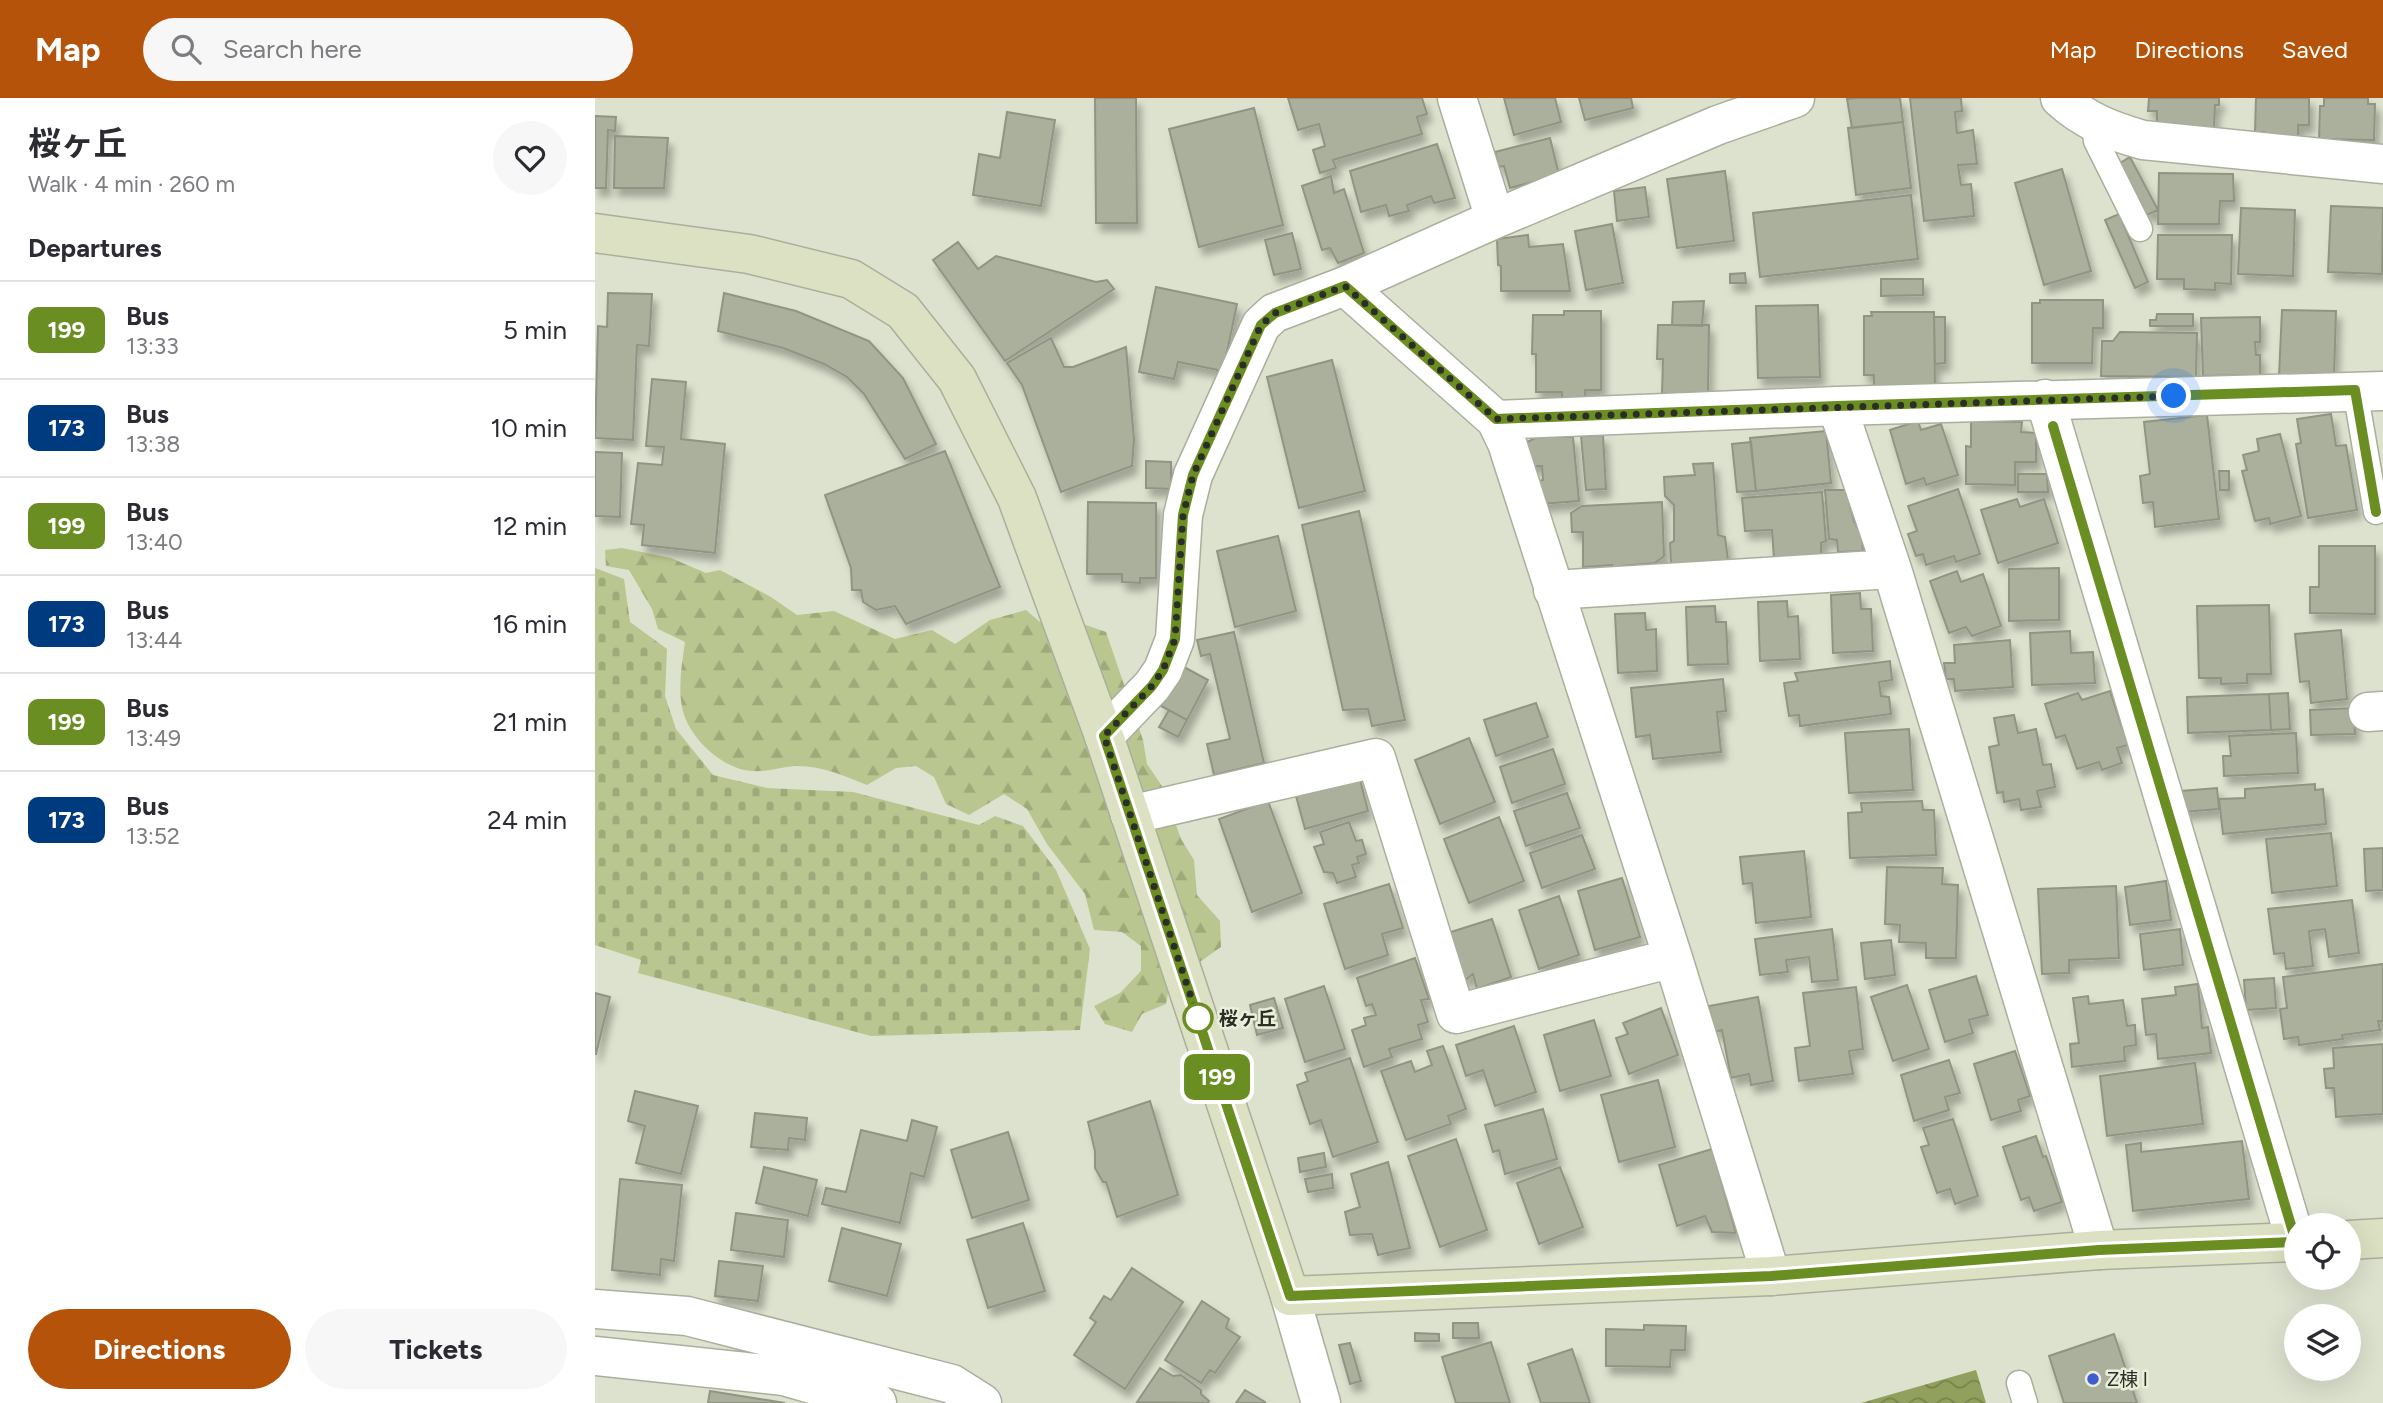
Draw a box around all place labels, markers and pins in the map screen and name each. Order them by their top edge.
marker: 桜ヶ丘 [1183,1003,1213,1033]
place label: 桜ヶ丘 [1219,1007,1276,1030]
place label: Z棟 I [2107,1368,2148,1391]
marker: Z棟 I [2085,1371,2101,1387]

